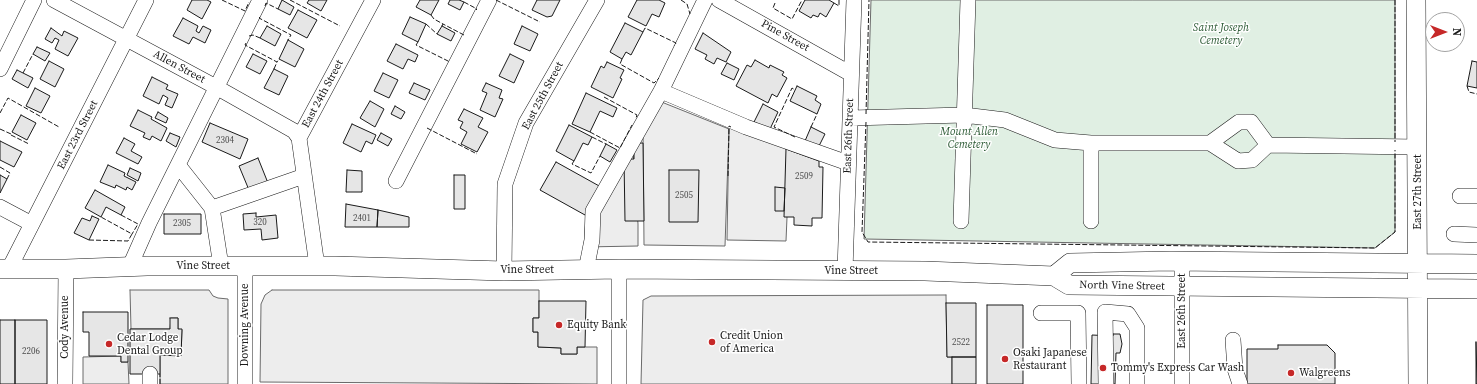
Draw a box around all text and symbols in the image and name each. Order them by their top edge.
north arrow [1425,12,1465,52]
street label: Pine Street [759,17,811,55]
park label: Saint Joseph Cemetery [1193,21,1249,47]
text: N [1449,28,1464,36]
street label: Allen Street [151,48,207,86]
street label: East 24th Street [299,58,347,130]
street label: East 25th Street [519,60,567,132]
street label: East 23rd Street [55,98,101,172]
street label: East 26th Street [841,98,857,174]
park label: Mount Allen Cemetery [940,125,998,151]
house number: 2304 [216,136,234,146]
street label: East 27th Street [1411,154,1425,230]
house number: 2509 [795,172,813,182]
house number: 2505 [675,191,693,201]
house number: 2401 [353,214,371,224]
house number: 320 [253,218,267,228]
house number: 2305 [173,219,191,229]
street label: Vine Street [176,259,230,273]
street label: Vine Street [500,263,554,277]
street label: Vine Street [824,264,878,278]
street label: East 26th Street [1175,273,1189,349]
street label: North Vine Street [1079,279,1165,293]
street label: Downing Avenue [238,283,252,367]
street label: Cody Avenue [58,295,72,359]
place label: Equity Bank [567,318,626,332]
marker: Equity Bank [554,320,564,330]
place label: Credit Union of America [720,329,783,355]
place label: Cedar Lodge Dental Group [117,331,183,357]
marker: Credit Union of America [707,337,717,347]
house number: 2522 [952,338,970,348]
marker: Cedar Lodge Dental Group [104,339,114,349]
place label: Osaki Japanese Restaurant [1013,346,1087,372]
house number: 2206 [22,347,40,357]
marker: Osaki Japanese Restaurant [1000,354,1010,364]
place label: Tommy's Express Car Wash [1111,361,1244,375]
marker: Tommy's Express Car Wash [1098,363,1108,373]
place label: Walgreens [1299,366,1350,380]
marker: Walgreens [1286,368,1296,378]

